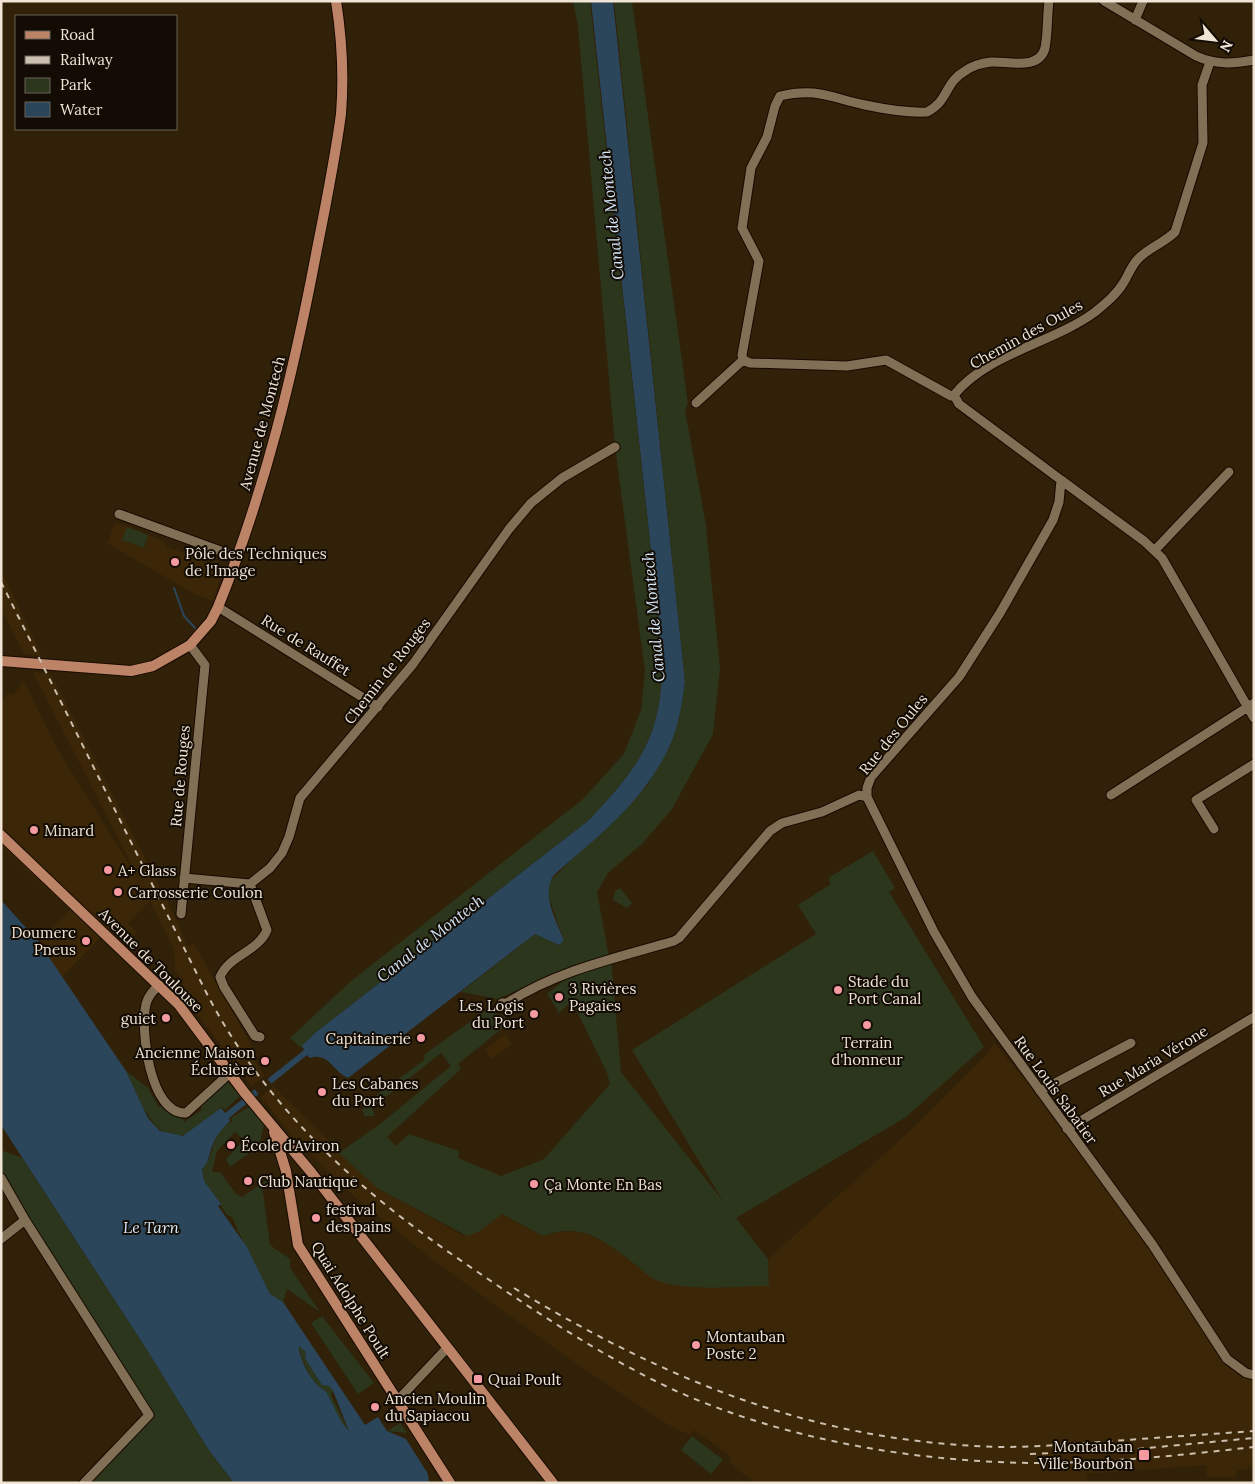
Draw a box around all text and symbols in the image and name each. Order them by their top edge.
legend [15,15,178,130]
north arrow [1190,15,1240,65]
text: Road [60,25,95,44]
text: N [1216,37,1237,55]
text: Railway [60,50,113,69]
text: Park [60,75,91,94]
text: Water [60,100,103,119]
water label: Canal de Montech [594,149,628,281]
street label: Chemin des Oules [966,295,1086,373]
street label: Avenue de Montech [235,354,289,493]
place label: Pôle des Techniques de l'Image [185,544,327,580]
water label: Canal de Montech [637,551,669,683]
marker: Pôle des Techniques de l'Image [169,556,181,568]
street label: Rue de Rauffet [258,610,354,680]
street label: Chemin de Rouges [340,614,434,728]
street label: Rue des Oules [855,690,931,778]
street label: Rue de Rouges [166,724,194,828]
place label: Minard [44,821,94,840]
marker: Minard [28,824,40,836]
place label: A+ Glass [117,861,176,880]
marker: A+ Glass [102,864,114,876]
place label: Carrosserie Coulon [128,883,263,902]
marker: Carrosserie Coulon [112,886,124,898]
water label: Canal de Montech [372,890,488,986]
street label: Avenue de Toulouse [94,903,207,1016]
place label: Doumerc Pneus [11,923,76,959]
marker: Doumerc Pneus [80,935,92,947]
place label: Stade du Port Canal [848,972,921,1008]
place label: 3 Rivières Pagaies [569,979,636,1015]
marker: Stade du Port Canal [832,984,844,996]
marker: 3 Rivières Pagaies [553,991,565,1003]
place label: Les Logis du Port [459,996,524,1032]
marker: Les Logis du Port [528,1008,540,1020]
place label: guiet [121,1009,156,1028]
marker: guiet [160,1012,172,1024]
marker: Terrain d'honneur [861,1019,873,1031]
street label: Rue Maria Vérone [1095,1021,1211,1101]
place label: Capitainerie [326,1029,411,1048]
marker: Capitainerie [415,1032,427,1044]
street label: Rue Louis Sabatier [1010,1032,1102,1148]
place label: Terrain d'honneur [831,1033,903,1069]
place label: Ancienne Maison Éclusière [134,1043,255,1079]
marker: Ancienne Maison Éclusière [259,1055,271,1067]
place label: Les Cabanes du Port [332,1074,419,1110]
marker: Les Cabanes du Port [316,1086,328,1098]
place label: École d'Aviron [241,1136,340,1155]
marker: École d'Aviron [225,1139,237,1151]
place label: Club Nautique [258,1172,358,1191]
marker: Club Nautique [242,1175,254,1187]
place label: Ça Monte En Bas [544,1175,662,1194]
marker: Ça Monte En Bas [528,1178,540,1190]
place label: festival des pains [326,1200,391,1236]
marker: festival des pains [310,1212,322,1224]
water label: Le Tarn [123,1217,179,1237]
street label: Quai Adolphe Poult [307,1238,395,1362]
place label: Montauban Poste 2 [706,1327,785,1363]
marker: Montauban Poste 2 [690,1339,702,1351]
place label: Quai Poult [488,1370,562,1389]
marker: Quai Poult [472,1373,484,1385]
place label: Ancien Moulin du Sapiacou [384,1389,486,1425]
marker: Ancien Moulin du Sapiacou [369,1401,381,1413]
place label: Montauban Ville Bourbon [1038,1437,1133,1473]
marker: Montauban Ville Bourbon [1137,1448,1151,1462]

